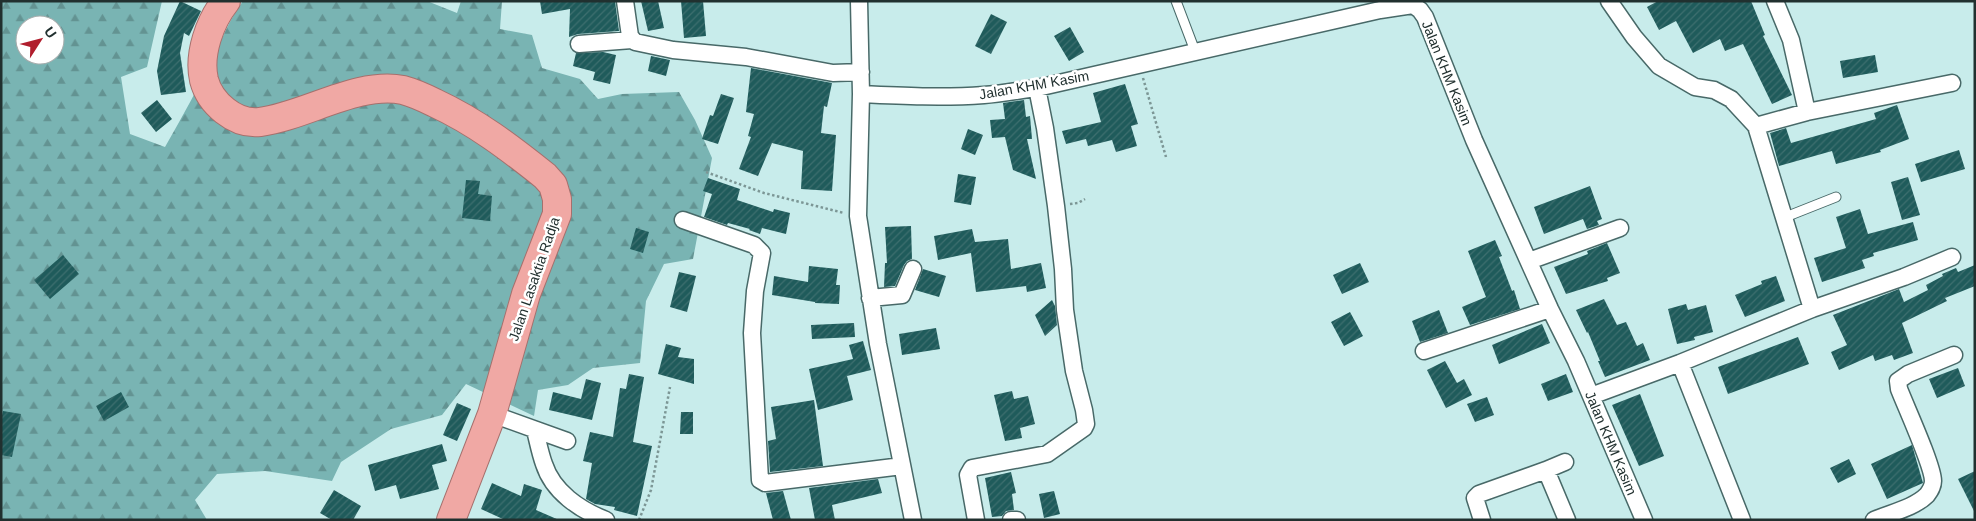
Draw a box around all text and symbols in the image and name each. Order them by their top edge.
north arrow [15,15,65,65]
street label: Jalan KHM Kasim [1419,18,1475,128]
text: U [41,24,60,41]
street label: Jalan KHM Kasim [978,67,1090,103]
street label: Jalan Lasaktia Radja [505,215,563,343]
street label: Jalan KHM Kasim [1582,389,1640,497]

